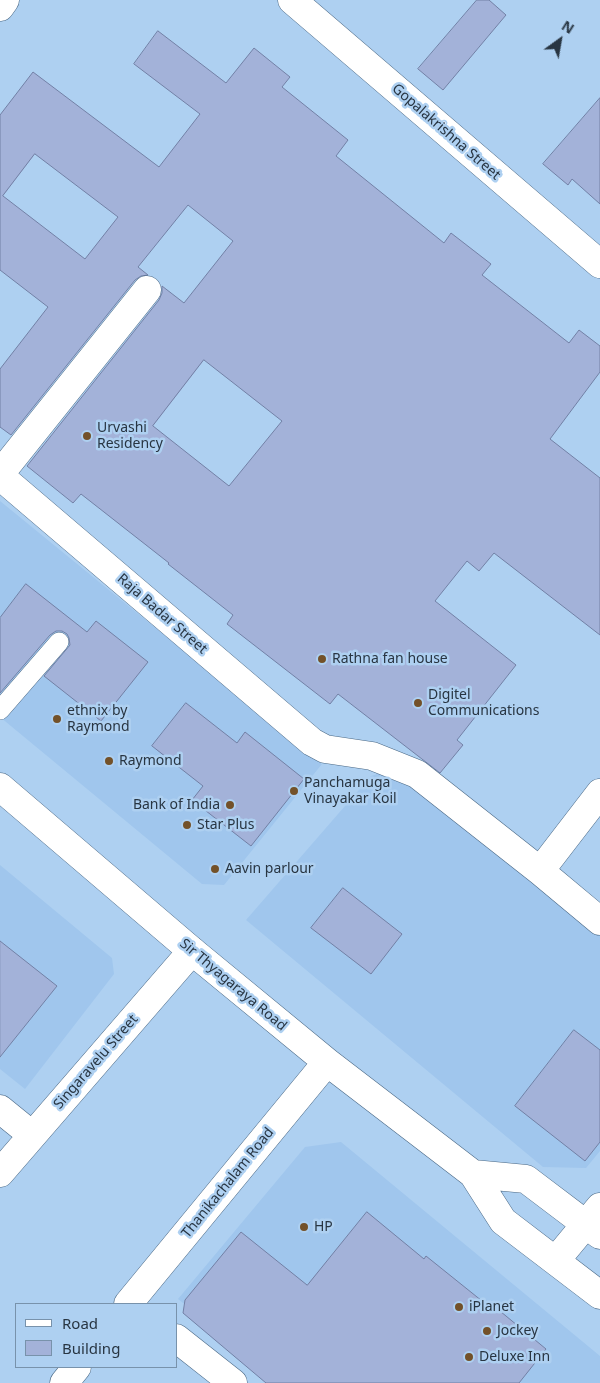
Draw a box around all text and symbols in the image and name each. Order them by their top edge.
north arrow [535,15,585,65]
text: N [558,16,578,38]
street label: Gopalakrishna Street [388,80,504,184]
place label: Urvashi Residency [97,420,163,452]
marker: Urvashi Residency [81,430,93,442]
street label: Raja Badar Street [114,570,210,658]
place label: Rathna fan house [332,651,448,667]
marker: Rathna fan house [316,653,328,665]
place label: Digitel Communications [428,687,539,720]
marker: Digitel Communications [412,697,424,709]
place label: ethnix by Raymond [67,703,130,736]
marker: ethnix by Raymond [51,713,63,725]
place label: Raymond [119,753,182,769]
marker: Raymond [103,755,115,767]
place label: Panchamuga Vinayakar Koil [304,775,397,808]
marker: Panchamuga Vinayakar Koil [288,785,300,797]
place label: Bank of India [133,797,220,813]
marker: Bank of India [224,799,236,811]
place label: Star Plus [197,817,254,833]
marker: Star Plus [181,819,193,831]
place label: Aavin parlour [225,861,314,877]
marker: Aavin parlour [209,863,221,875]
street label: Sir Thyagaraya Road [176,935,290,1035]
street label: Singaravelu Street [50,1011,142,1113]
street label: Thanikachalam Road [178,1124,278,1242]
place label: HP [314,1219,333,1235]
marker: HP [298,1221,310,1233]
place label: iPlanet [469,1299,514,1315]
marker: iPlanet [453,1301,465,1313]
legend [15,1303,178,1368]
text: Road [62,1313,98,1333]
place label: Jockey [497,1323,538,1339]
marker: Jockey [481,1325,493,1337]
text: Building [62,1338,120,1358]
place label: Deluxe Inn [479,1349,550,1365]
marker: Deluxe Inn [463,1351,475,1363]

